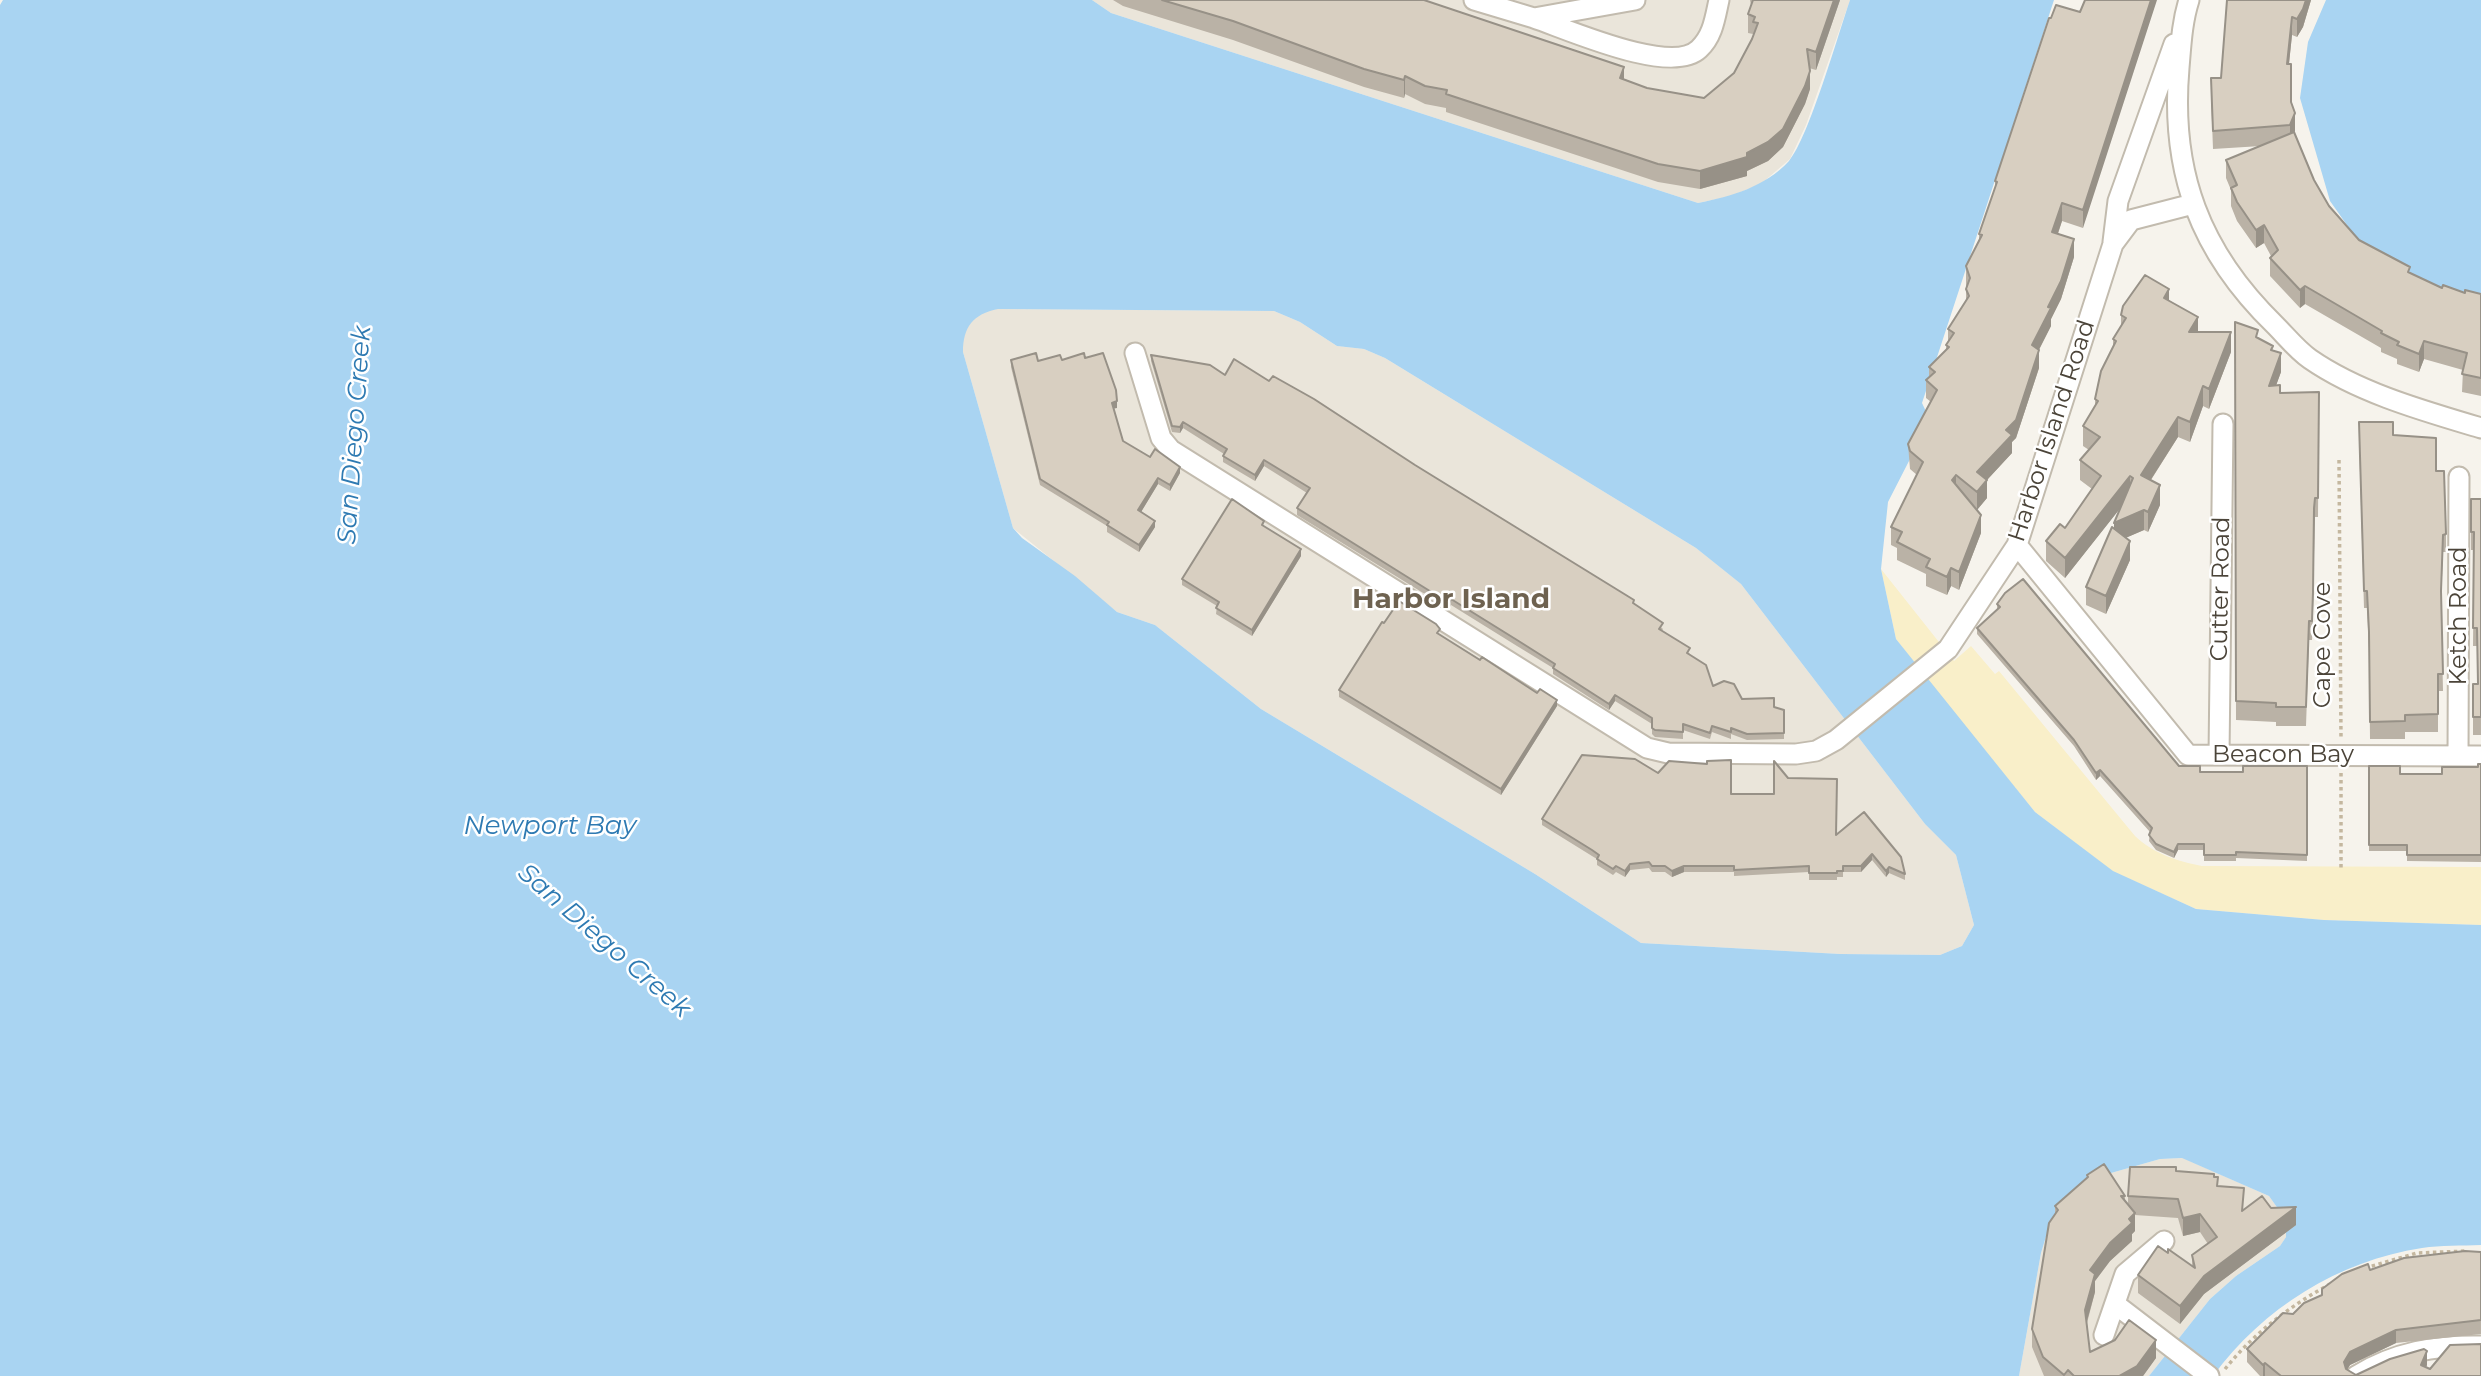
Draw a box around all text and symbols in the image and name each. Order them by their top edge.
street label: Harbor Island Road [2003,316,2101,546]
water label: San Diego Creek [332,325,378,545]
street label: Cutter Road [2205,516,2237,662]
street label: Ketch Road [2445,547,2473,685]
street label: Cape Cove [2309,582,2337,708]
district label: Harbor Island [1352,583,1550,617]
street label: Beacon Bay [2212,741,2354,769]
water label: Newport Bay [464,810,636,842]
water label: San Diego Creek [511,857,697,1025]

